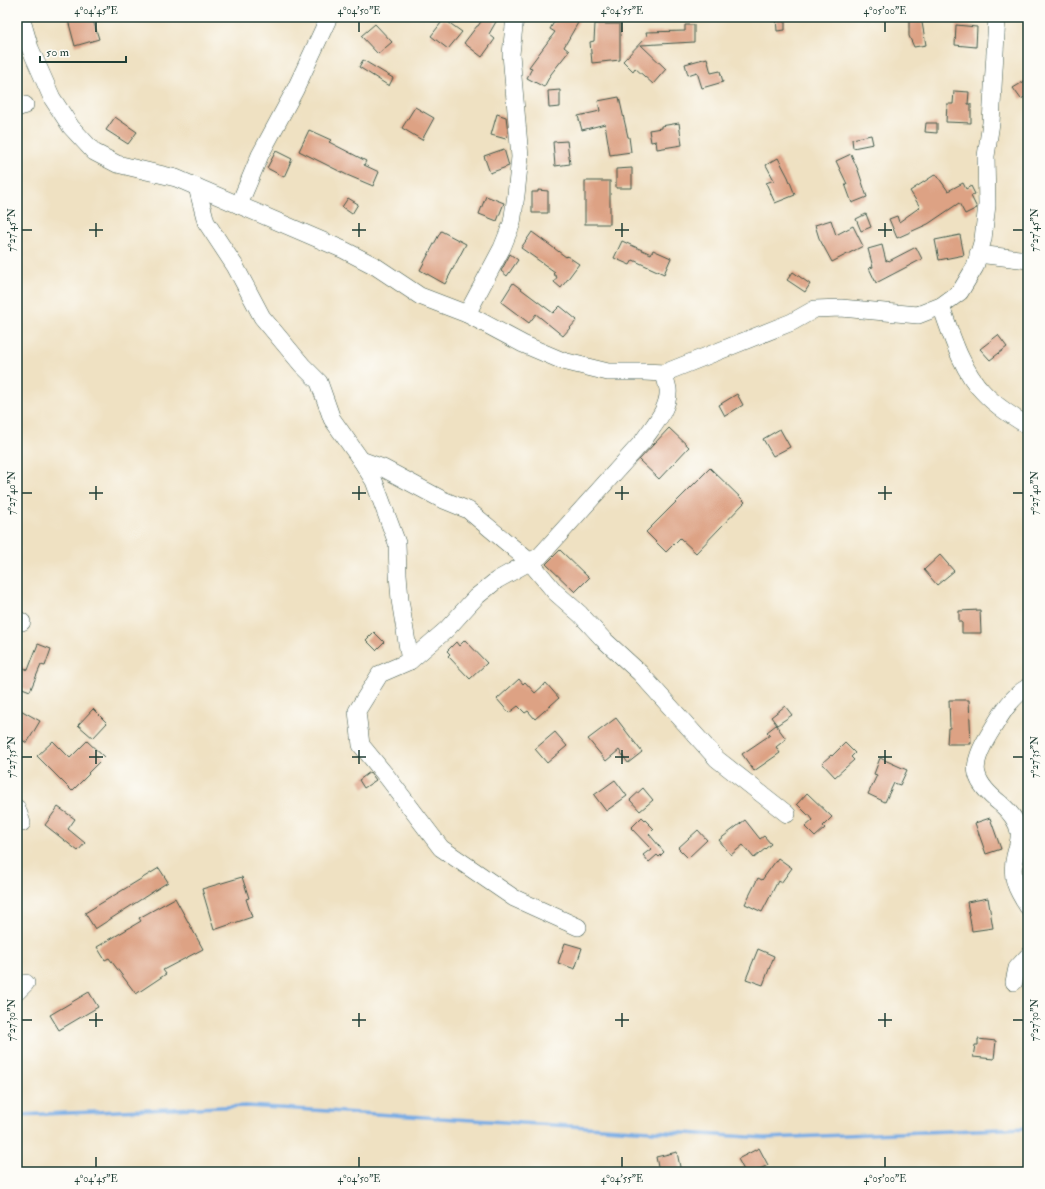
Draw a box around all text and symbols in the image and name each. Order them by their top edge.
text: 4°04'45"E [74,5,118,17]
text: 4°04'50"E [338,5,380,17]
text: 4°04'55"E [601,5,643,17]
text: 4°05'00"E [864,5,906,17]
scale bar [40,38,126,64]
text: 50 m [46,45,70,60]
text: 7°27'45"N [6,208,18,252]
text: 7°27'45"N [1029,208,1041,252]
text: 7°27'40"N [6,471,18,515]
text: 7°27'40"N [1029,471,1041,515]
text: 7°27'35"N [6,736,18,778]
text: 7°27'35"N [1029,736,1041,778]
text: 7°27'30"N [6,999,18,1041]
text: 7°27'30"N [1029,999,1041,1041]
text: 4°04'45"E [74,1173,118,1185]
text: 4°04'50"E [338,1173,380,1185]
text: 4°04'55"E [601,1173,643,1185]
text: 4°05'00"E [864,1173,906,1185]

